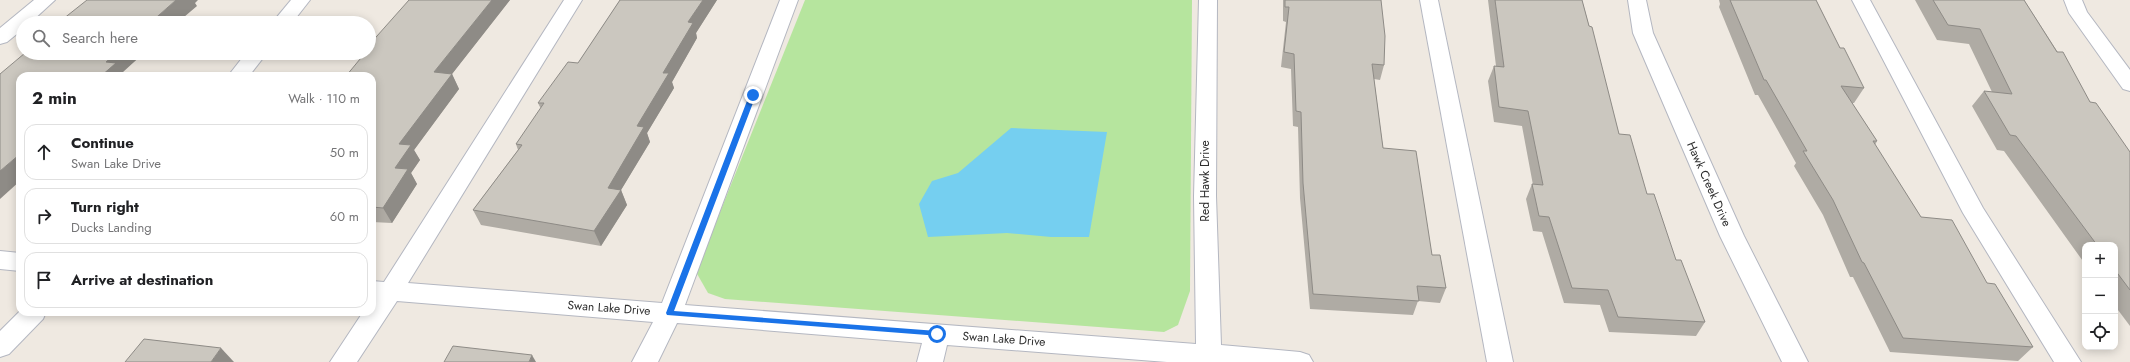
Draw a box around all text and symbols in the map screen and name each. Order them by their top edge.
search box [16,16,376,60]
icon: search [30,27,52,49]
text: Search here [62,27,138,49]
text: 2 min [32,86,77,110]
route end [744,86,762,104]
text: Walk · 110 m [288,89,360,108]
text: Continue [71,132,134,154]
street label: Hawk Creek Drive [1682,139,1736,229]
street label: Red Hawk Drive [1196,140,1214,222]
icon: ahead [33,141,55,163]
text: 50 m [330,143,359,162]
text: Swan Lake Drive [71,154,161,173]
text: Turn right [71,196,139,218]
icon: right [33,205,55,227]
text: 60 m [330,207,359,226]
text: Ducks Landing [71,218,152,237]
map controls [2082,242,2118,350]
button: + [2082,242,2118,278]
icon: arrive [33,269,55,291]
text: Arrive at destination [71,269,213,291]
button: − [2082,278,2118,314]
street label: Swan Lake Drive [567,296,651,320]
button: locate [2082,314,2118,350]
route start [928,325,946,343]
street label: Swan Lake Drive [962,327,1046,351]

